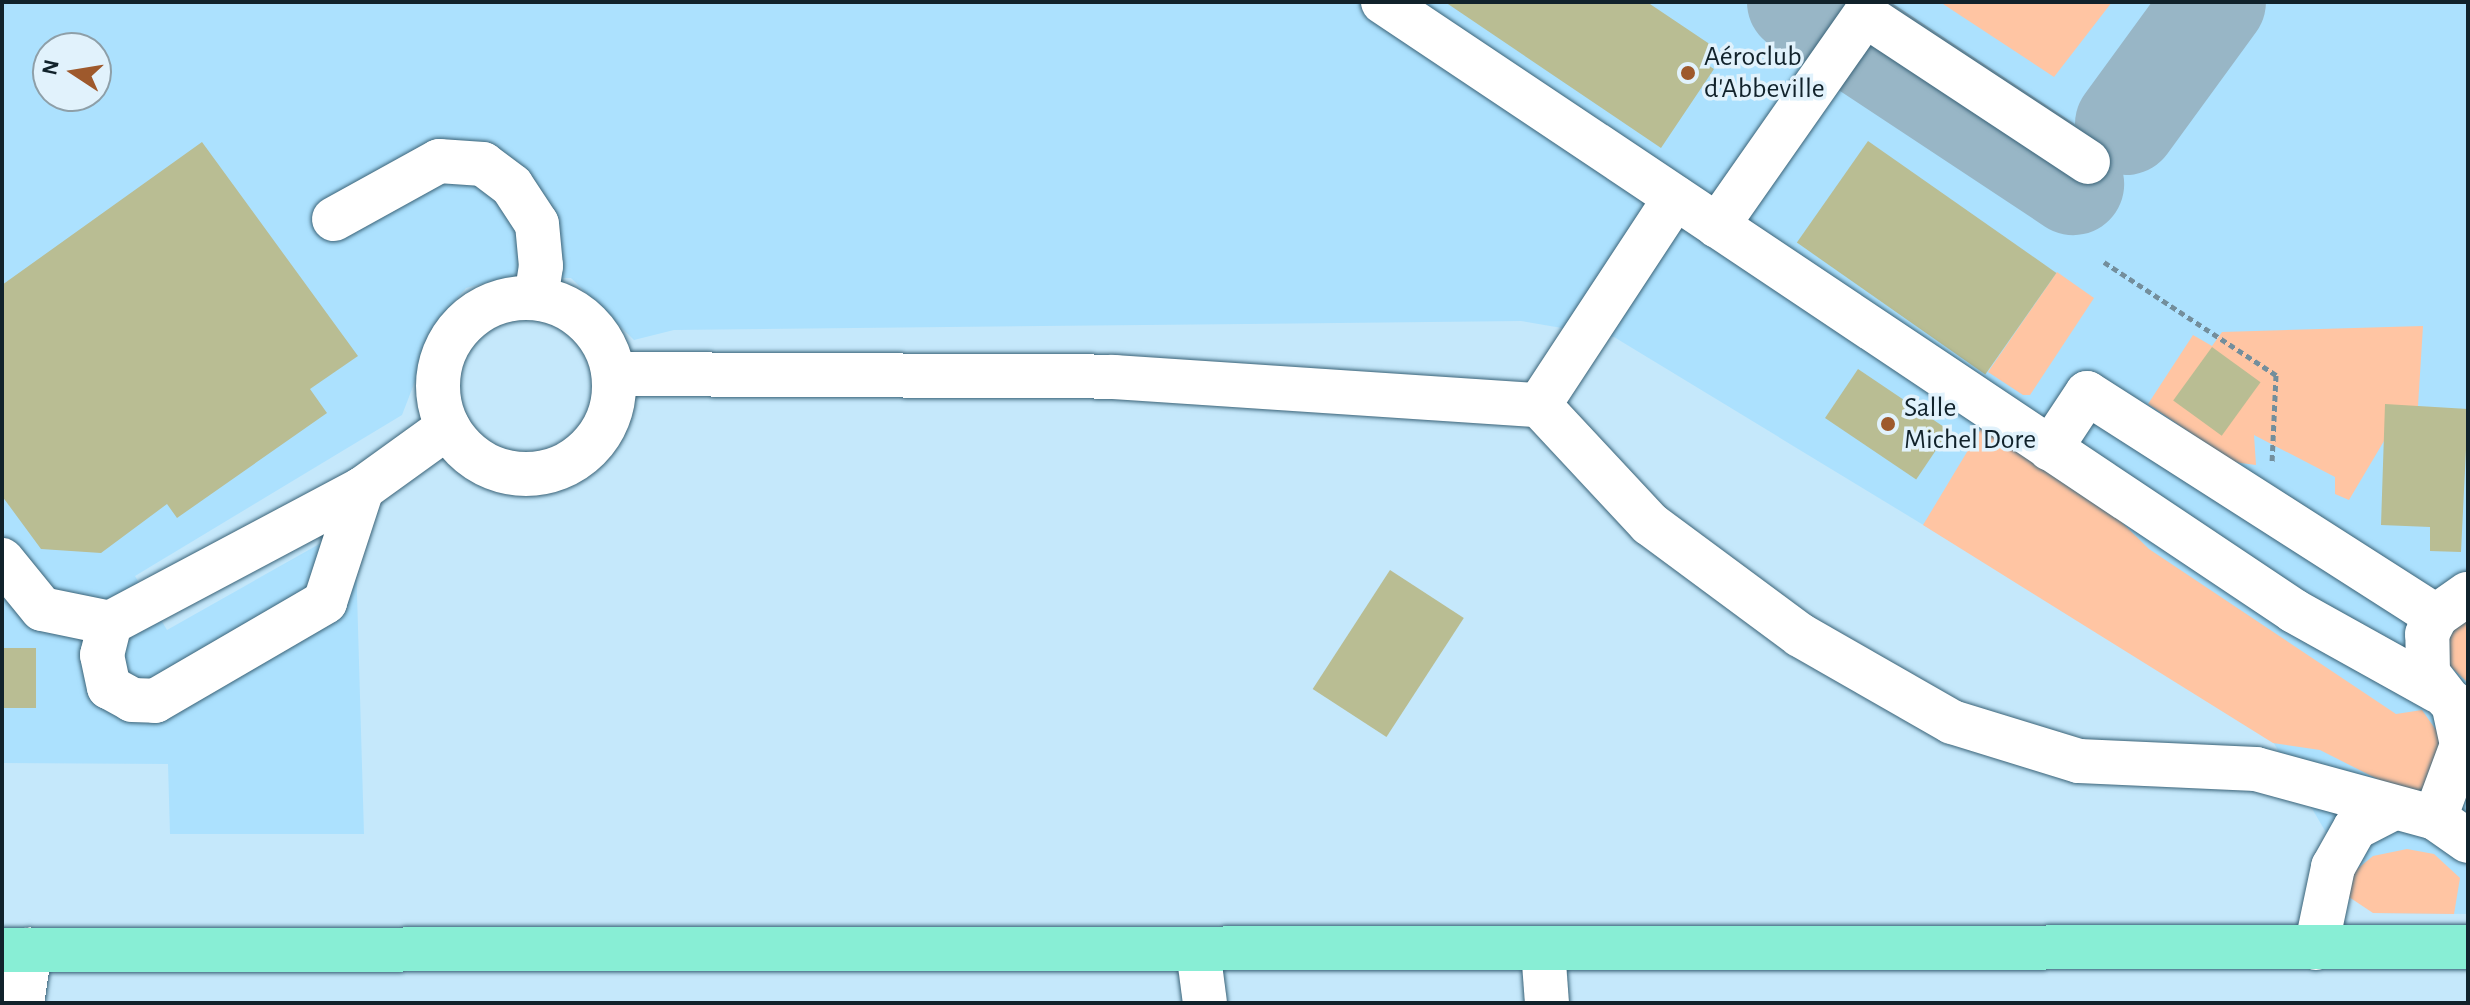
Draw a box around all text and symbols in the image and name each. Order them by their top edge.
north arrow [32,32,112,112]
place label: Aéroclub d'Abbeville [1704,40,1825,106]
text: N [38,58,63,77]
marker: Aéroclub d'Abbeville [1679,64,1697,82]
place label: Salle Michel Dore [1904,391,2036,457]
marker: Salle Michel Dore [1879,415,1897,433]

